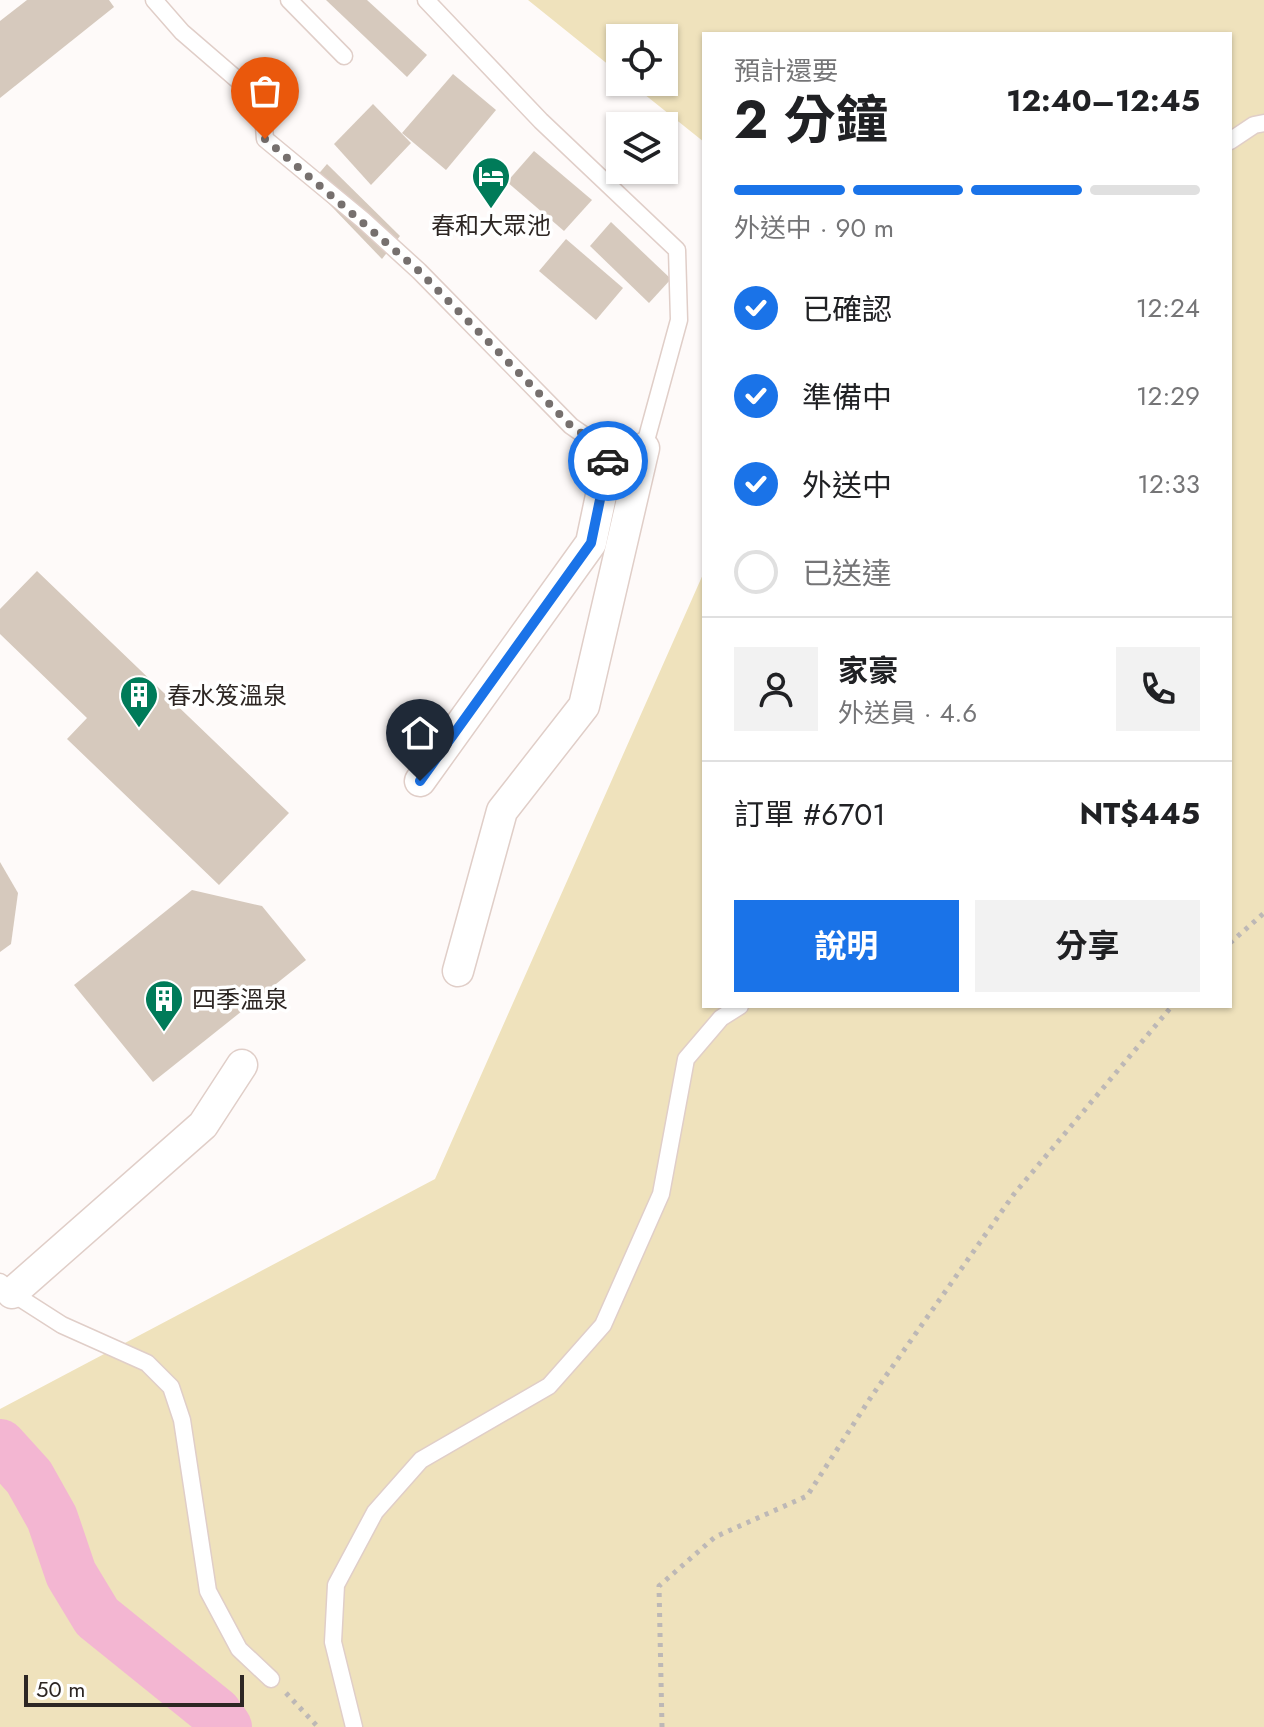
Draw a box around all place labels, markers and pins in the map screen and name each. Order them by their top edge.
pin [231,57,299,139]
hotel icon: 春和大眾池 [470,155,512,210]
place label: 春和大眾池 [431,208,551,243]
building icon: 春水笈溫泉 [118,674,160,729]
place label: 春水笈溫泉 [167,678,287,713]
pin [386,699,454,781]
building icon: 四季溫泉 [143,978,185,1033]
place label: 四季溫泉 [192,982,288,1017]

